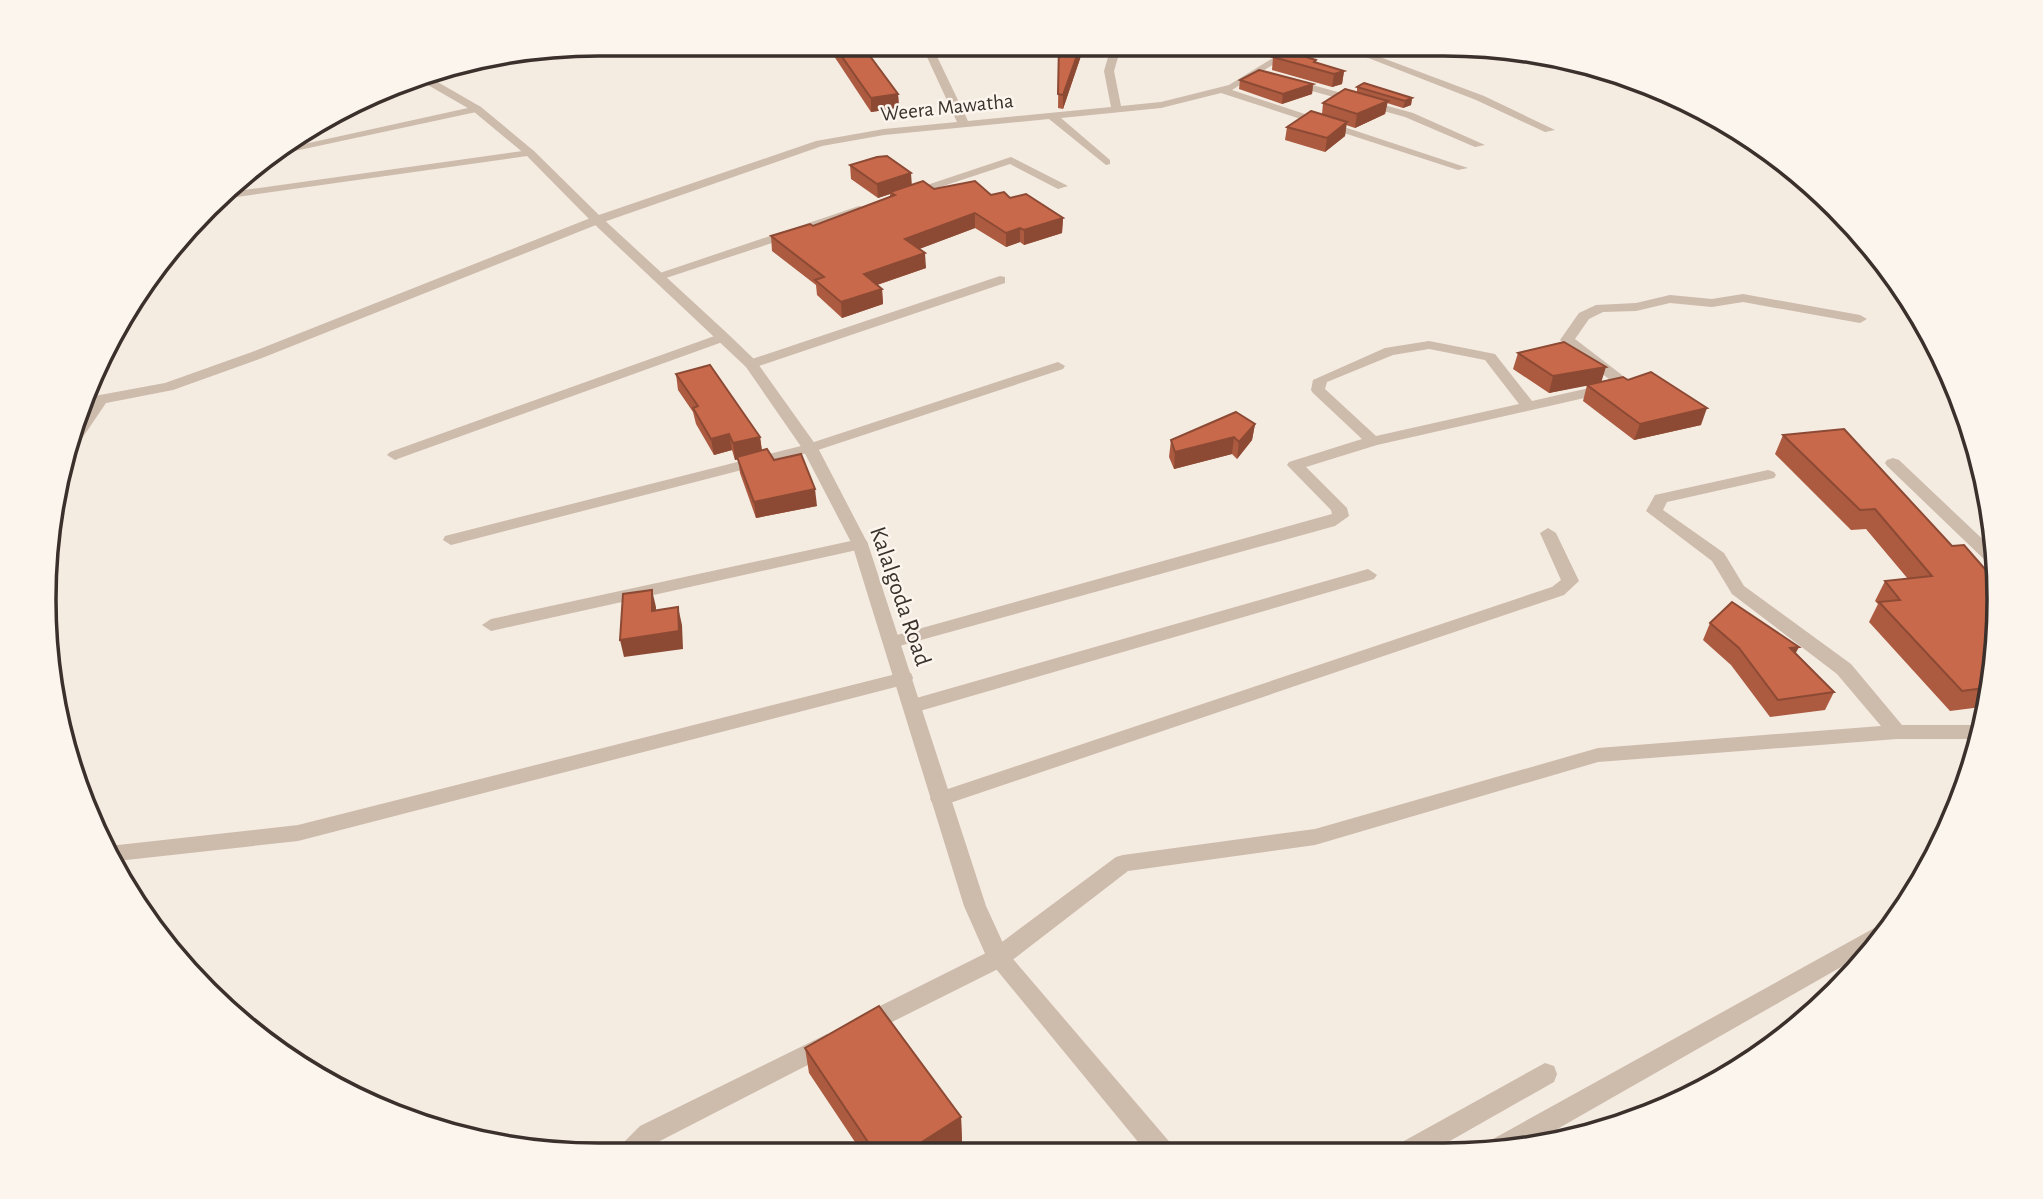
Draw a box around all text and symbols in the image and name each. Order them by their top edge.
street label: Weera Mawatha [880,90,1015,125]
street label: Kalalgoda Road [865,524,935,669]

